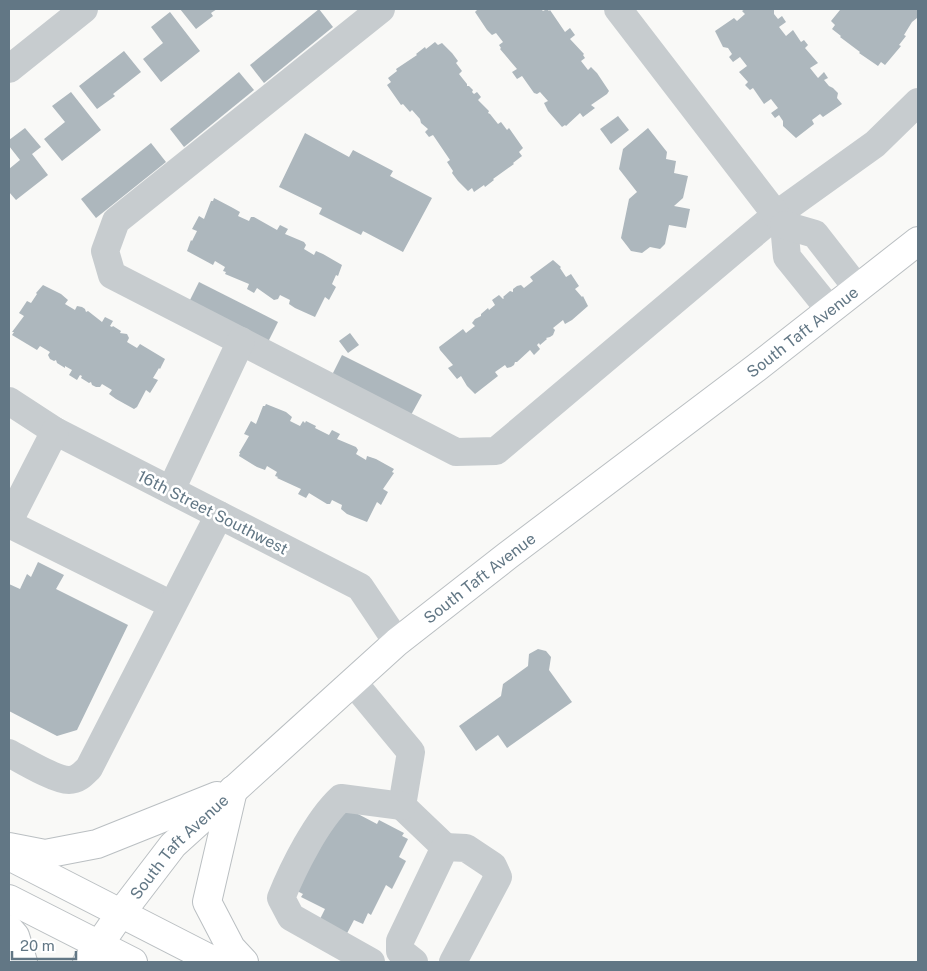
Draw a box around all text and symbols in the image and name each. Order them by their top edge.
street label: South Taft Avenue [743,283,862,382]
street label: 16th Street Southwest [134,466,291,559]
street label: South Taft Avenue [420,529,539,628]
street label: South Taft Avenue [126,791,232,903]
scale bar [12,928,76,960]
text: 20 m [20,937,55,954]

